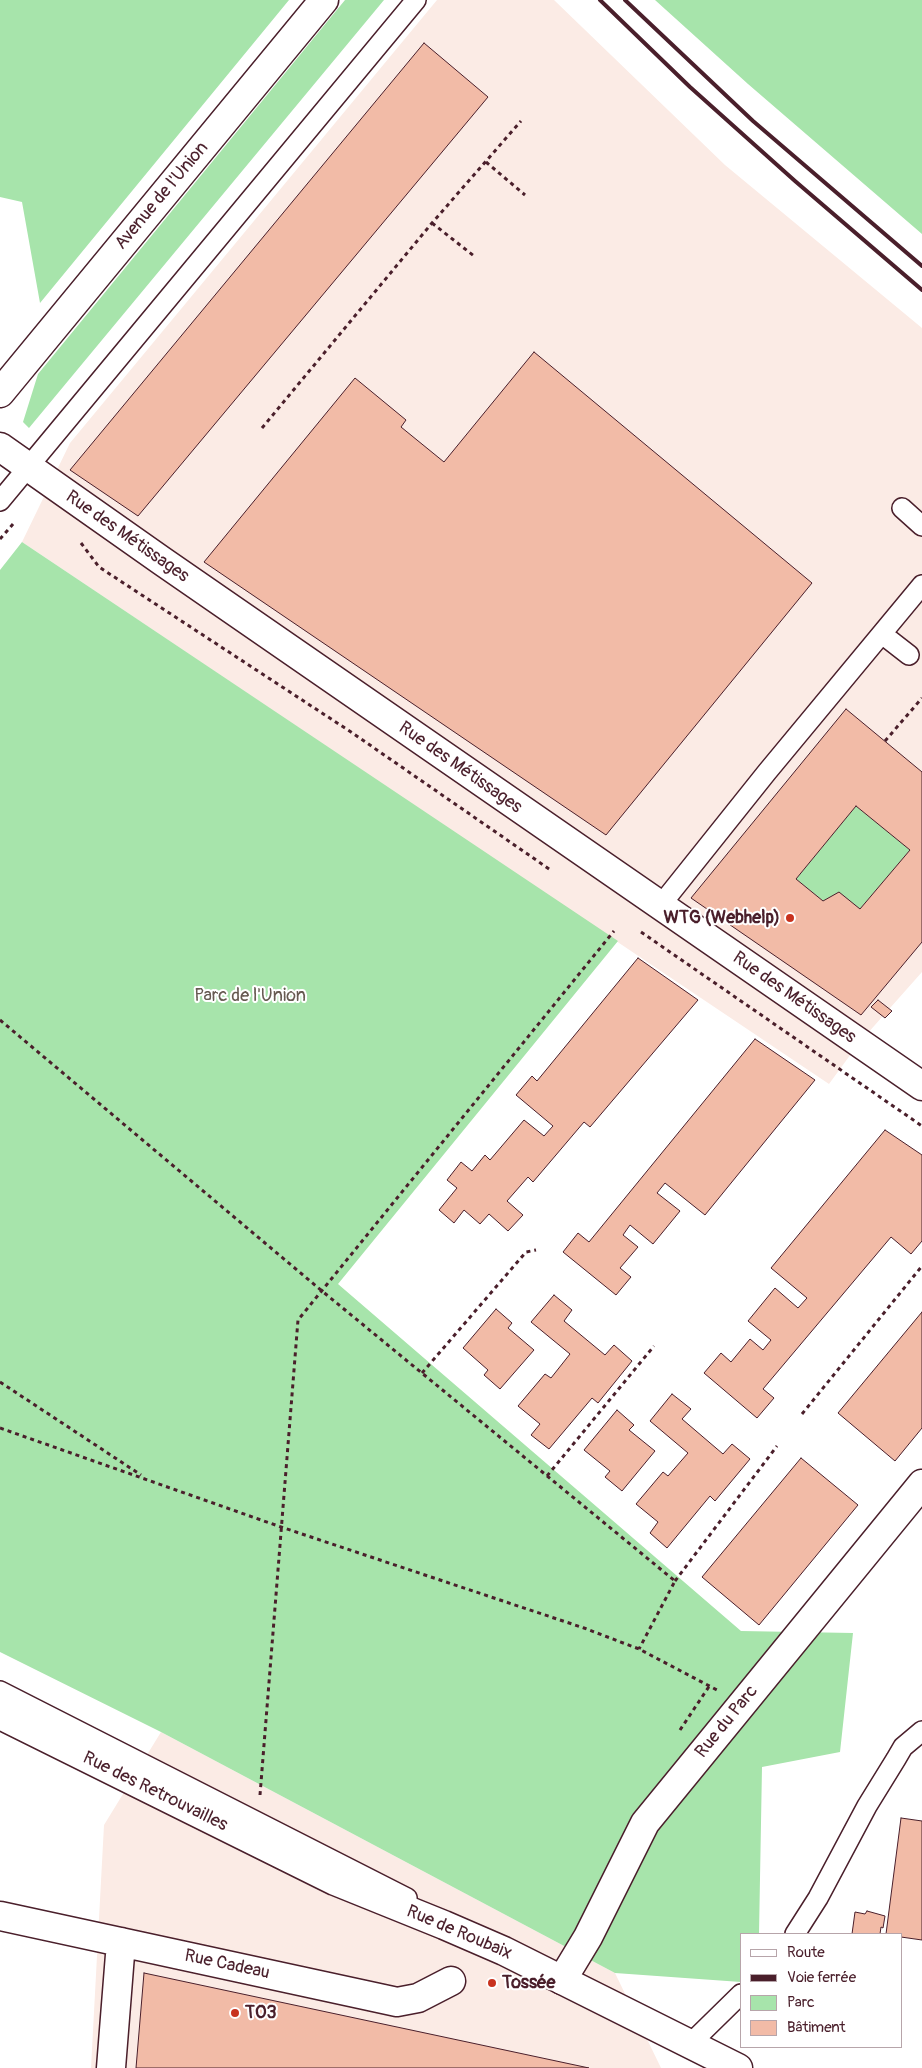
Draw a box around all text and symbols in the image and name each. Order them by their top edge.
street label: Avenue de l'Union [111,138,213,254]
street label: Rue des Métissages [61,486,193,588]
street label: Rue des Métissages [394,717,526,819]
place label: WTG (Webhelp) [664,907,780,929]
marker: WTG (Webhelp) [784,912,796,924]
street label: Rue des Métissages [728,947,860,1049]
park label: Parc de l'Union [194,985,306,1007]
street label: Rue du Parc [691,1681,763,1763]
street label: Rue des Retrouvailles [79,1748,231,1836]
street label: Rue de Roubaix [403,1901,515,1965]
legend [740,1933,902,2048]
text: Route [787,1943,825,1962]
street label: Rue Cadeau [182,1945,272,1985]
text: Voie ferrée [787,1968,856,1987]
place label: Tossée [502,1972,555,1994]
marker: Tossée [486,1977,498,1989]
text: Parc [787,1993,815,2012]
place label: TO3 [245,2002,276,2024]
marker: TO3 [229,2007,241,2019]
text: Bâtiment [787,2018,846,2037]

